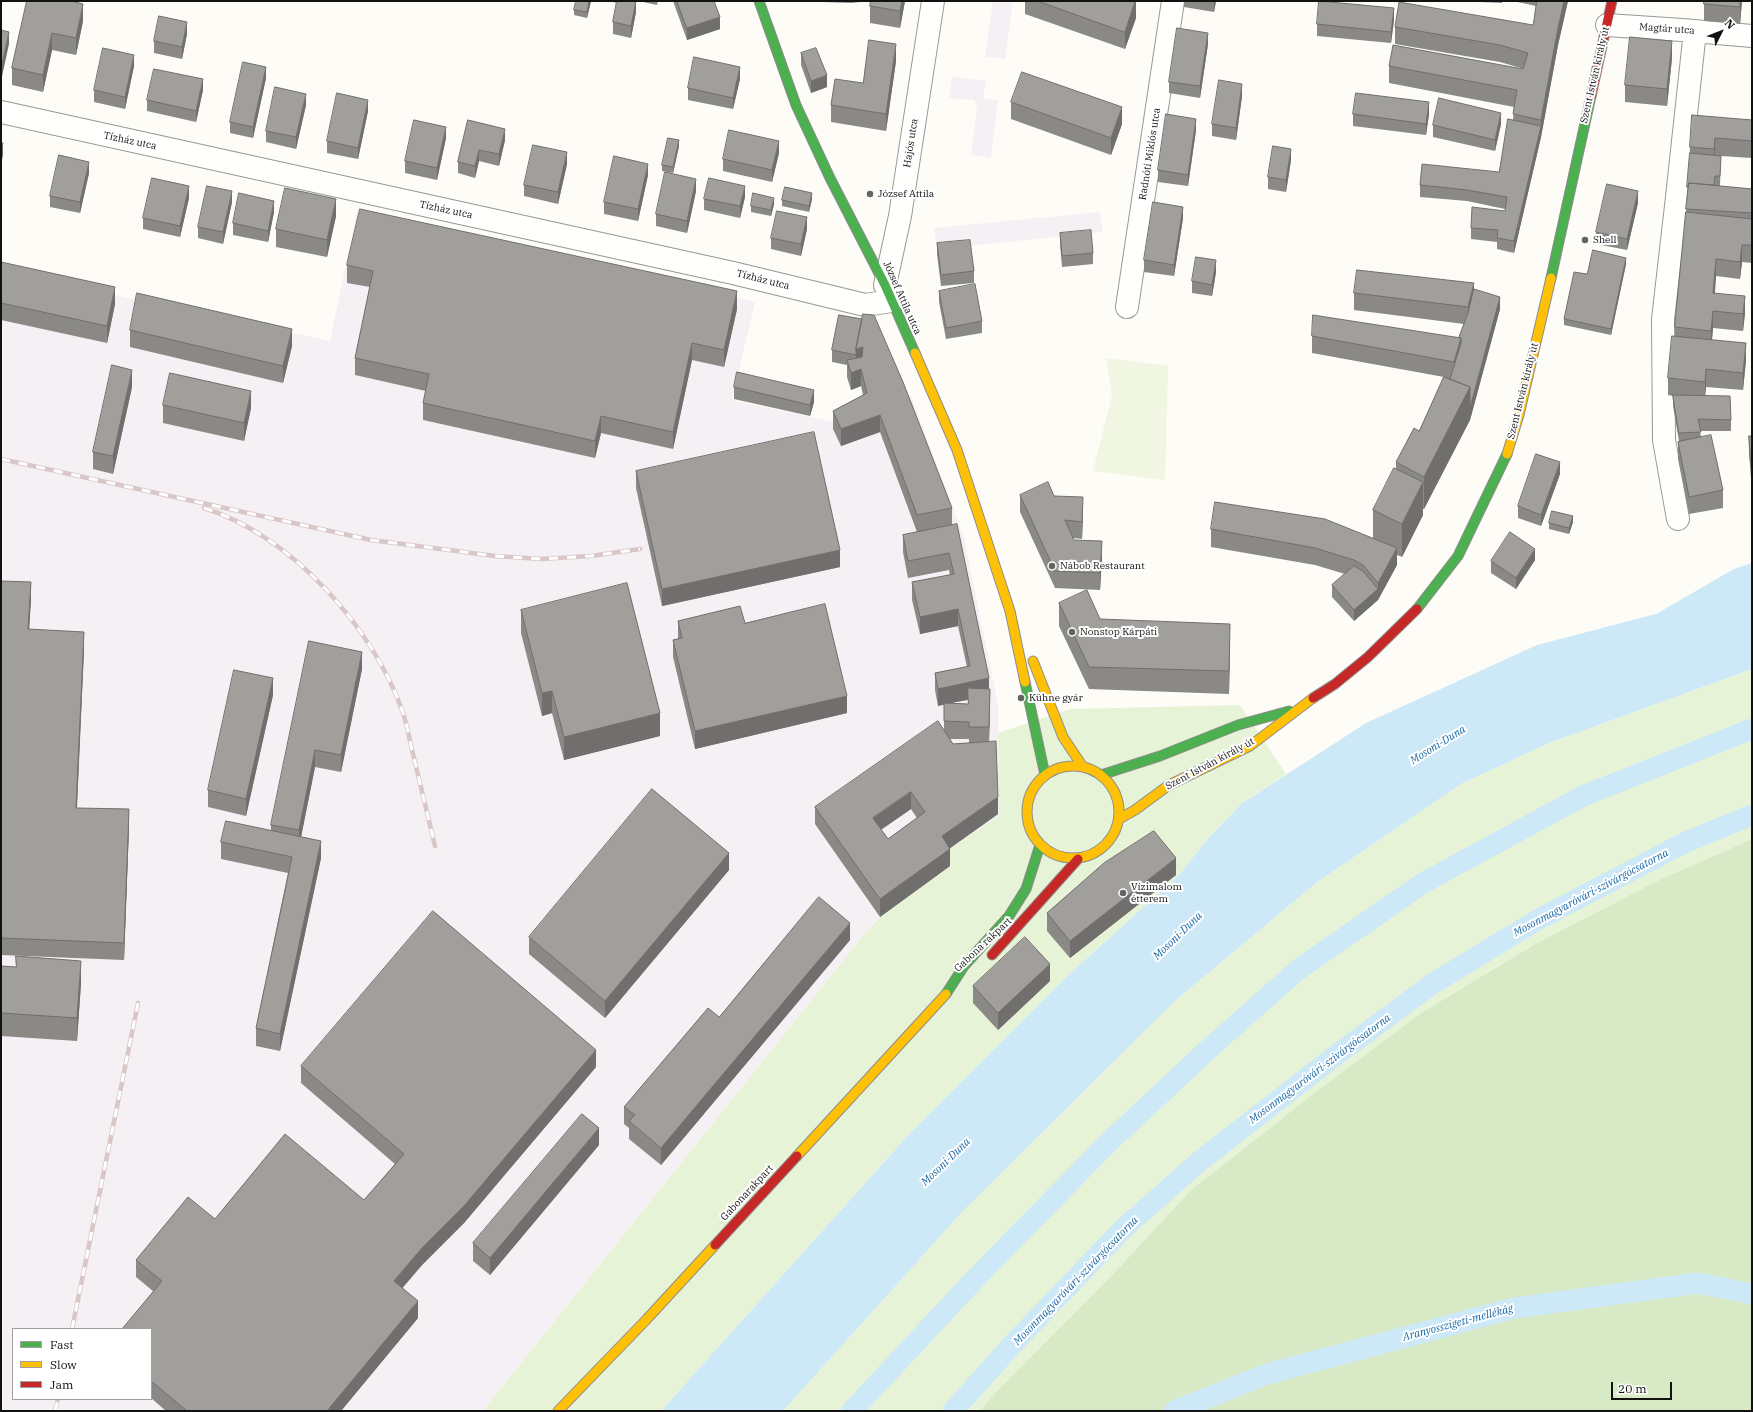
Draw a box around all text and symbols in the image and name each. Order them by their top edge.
north arrow [1701,12,1741,52]
text: N [1722,16,1738,32]
street label: Magtár utca [1639,21,1695,37]
street label: Szent István király út [1578,26,1612,124]
street label: Radnóti Miklós utca [1137,107,1163,201]
street label: Hajós utca [901,118,921,168]
street label: Tízház utca [102,130,158,152]
place label: József Attila [878,188,934,200]
marker: József Attila [865,189,875,199]
street label: Tízház utca [418,199,474,221]
place label: Shell [1593,234,1616,246]
marker: Shell [1580,235,1590,245]
street label: József Attila utca [880,260,924,336]
street label: Tízház utca [735,268,791,292]
street label: Szent István király út [1505,342,1541,440]
place label: Nábob Restaurant [1060,560,1145,572]
marker: Nábob Restaurant [1047,561,1057,571]
place label: Nonstop Kárpáti [1080,626,1157,638]
marker: Nonstop Kárpáti [1067,627,1077,637]
place label: Kühne gyár [1029,692,1083,704]
marker: Kühne gyár [1016,693,1026,703]
water label: Mosoni-Duna [1408,723,1468,767]
street label: Szent István király út [1164,736,1256,792]
water label: Mosonmagyaróvári-szivárgócsatorna [1511,846,1671,940]
place label: Vízimalom étterem [1131,881,1182,904]
marker: Vízimalom étterem [1118,888,1128,898]
water label: Mosoni-Duna [1151,909,1205,963]
street label: Gabona rakpart [952,915,1014,975]
water label: Mosonmagyaróvári-szivárgócsatorna [1247,1011,1393,1127]
water label: Mosoni-Duna [919,1135,973,1189]
street label: Gabonarakpart [718,1163,776,1223]
water label: Mosonmagyaróvári-szivárgócsatorna [1011,1214,1141,1348]
water label: Aranyosszigeti-mellékág [1401,1302,1515,1344]
legend [12,1328,152,1400]
text: Fast [50,1337,74,1352]
text: Slow [50,1357,77,1372]
scale bar [1613,1374,1674,1400]
text: Jam [50,1377,73,1392]
text: 20 m [1618,1381,1647,1396]

